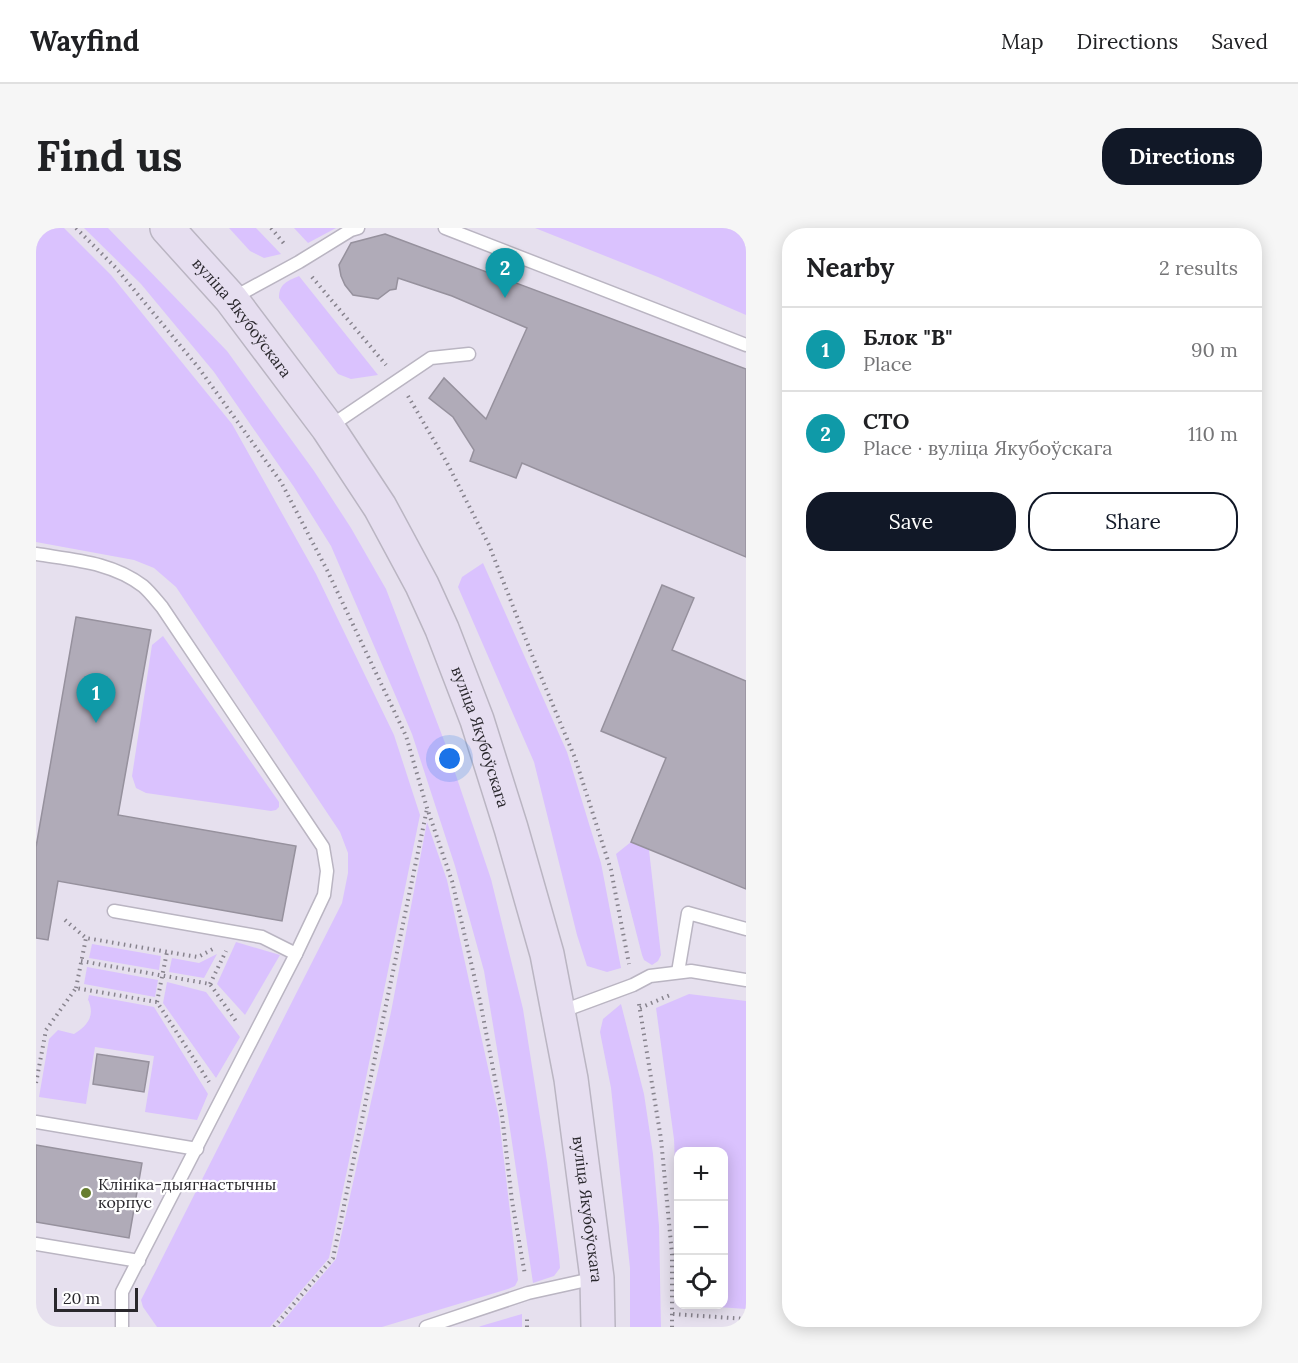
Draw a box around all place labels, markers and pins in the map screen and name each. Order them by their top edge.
pin: 2 [486,248,524,298]
pin: 1 [76,674,116,723]
place label: Клініка-дыягнастычны корпус [98,1174,276,1212]
marker: Клініка-дыягнастычны корпус [79,1186,93,1200]

